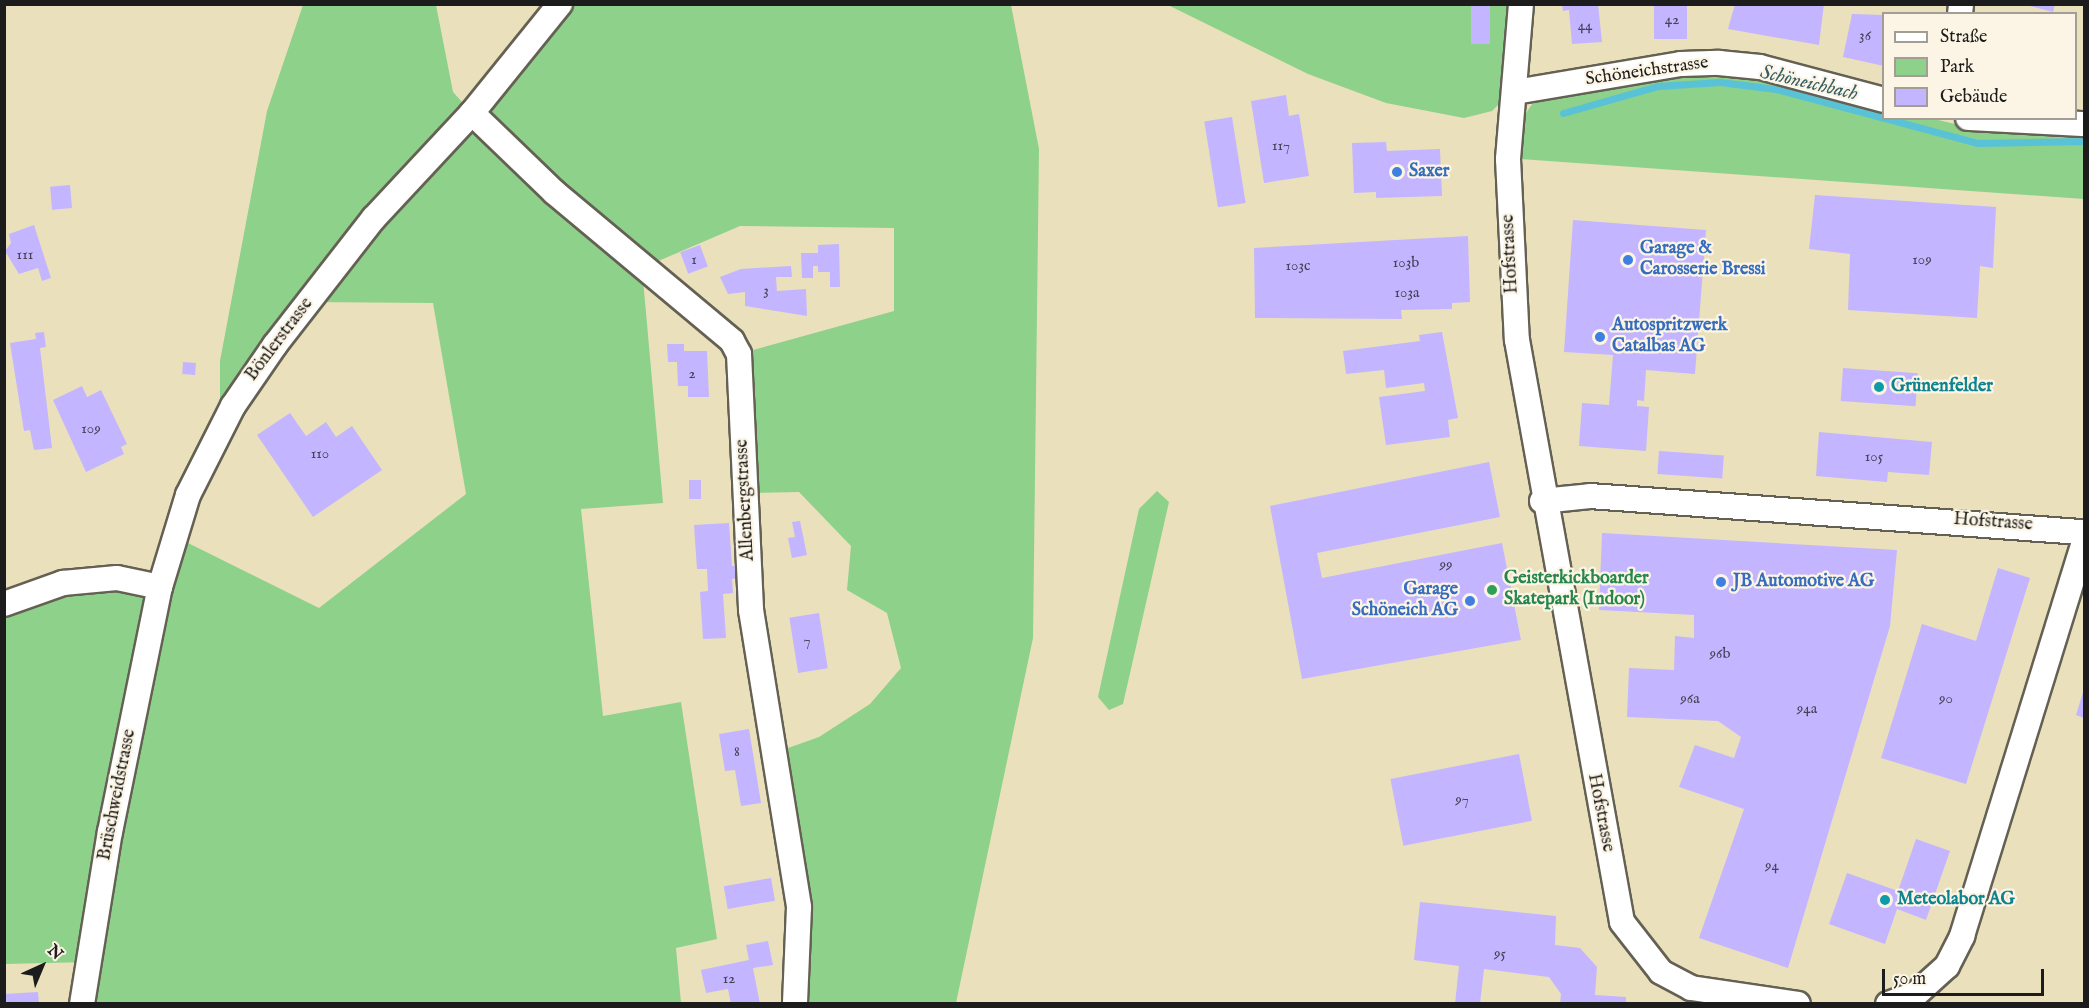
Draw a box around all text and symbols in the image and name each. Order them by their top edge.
house number: 42 [1665,11,1679,29]
legend [1882,12,2077,120]
house number: 44 [1578,17,1592,35]
text: Straße [1940,26,1987,49]
house number: 36 [1859,27,1871,45]
street label: Schöneichstrasse [1584,53,1710,91]
text: Park [1940,56,1974,79]
water label: Schöneichbach [1758,60,1860,106]
text: Gebäude [1940,86,2007,109]
house number: 117 [1272,137,1290,155]
place label: Saxer [1409,161,1449,183]
marker: Saxer [1390,165,1404,179]
street label: Hofstrasse [1498,214,1524,294]
place label: Garage & Carosserie Bressi [1640,239,1766,282]
house number: 111 [17,246,33,264]
house number: 1 [691,251,697,269]
house number: 109 [1912,251,1932,269]
marker: Garage & Carosserie Bressi [1621,253,1635,267]
house number: 103b [1393,254,1419,272]
house number: 103c [1286,257,1310,275]
house number: 3 [763,282,769,300]
house number: 103a [1395,284,1419,302]
street label: Bönlerstrasse [242,294,318,386]
place label: Autospritzwerk Catalbas AG [1612,316,1727,358]
marker: Autospritzwerk Catalbas AG [1593,330,1607,344]
house number: 2 [688,365,696,383]
place label: Grünenfelder [1891,376,1993,398]
marker: Grünenfelder [1872,380,1886,394]
house number: 109 [81,420,101,438]
street label: Allenbergstrasse [732,439,760,561]
house number: 110 [311,445,329,463]
house number: 105 [1865,448,1883,466]
street label: Hofstrasse [1953,509,2033,537]
house number: 99 [1439,556,1453,574]
place label: Geisterkickboarder Skatepark (Indoor) [1504,569,1649,612]
place label: JB Automotive AG [1733,571,1874,593]
marker: JB Automotive AG [1714,575,1728,589]
place label: Garage Schöneich AG [1352,580,1458,622]
marker: Geisterkickboarder Skatepark (Indoor) [1485,583,1499,597]
marker: Garage Schöneich AG [1463,594,1477,608]
house number: 7 [803,632,811,650]
house number: 96b [1710,645,1730,663]
house number: 96a [1680,690,1700,708]
house number: 90 [1939,690,1953,708]
house number: 94a [1797,700,1817,718]
street label: Brüschweidstrasse [95,727,141,863]
house number: 8 [734,743,740,761]
street label: Hofstrasse [1582,772,1618,854]
house number: 97 [1455,791,1469,809]
house number: 94 [1765,857,1779,875]
place label: Meteolabor AG [1897,889,2015,911]
marker: Meteolabor AG [1878,893,1892,907]
north arrow [12,936,72,996]
text: N [43,941,66,965]
house number: 95 [1494,945,1506,963]
scale bar [1885,957,2047,995]
text: 50 m [1893,968,1926,991]
house number: 12 [723,970,735,988]

